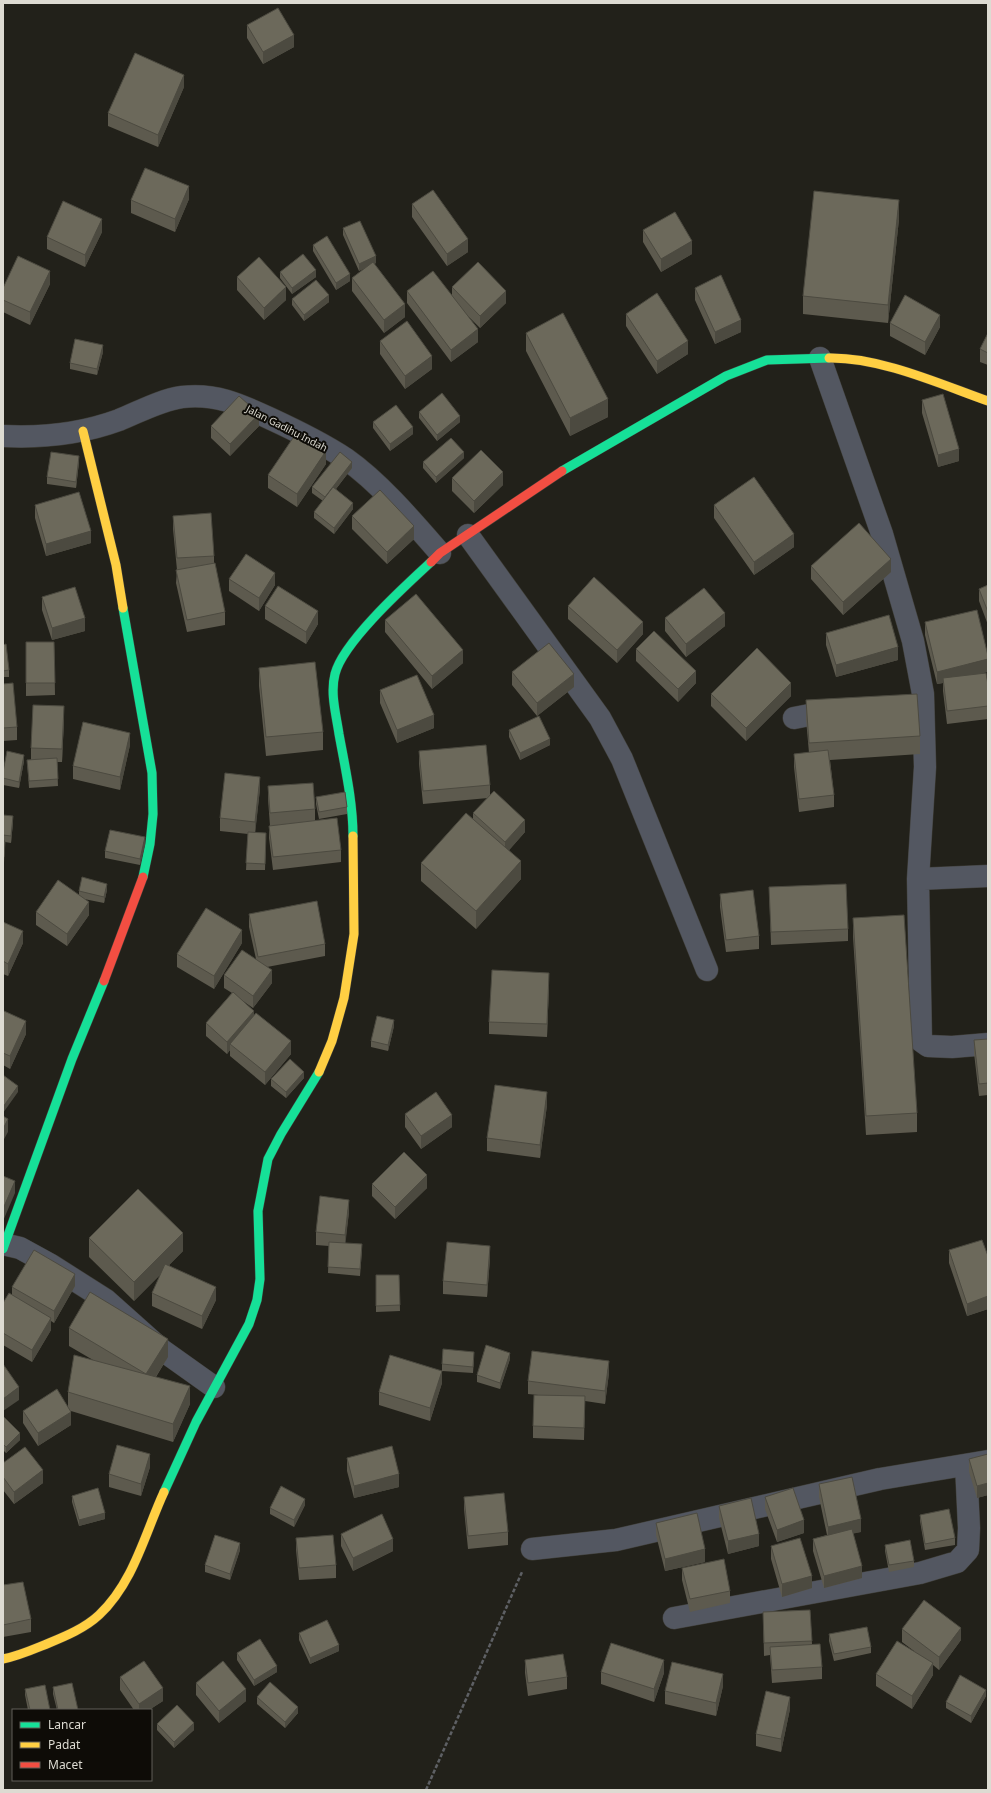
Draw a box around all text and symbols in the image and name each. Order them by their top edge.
street label: Jalan Gadihu Indah [243,401,330,455]
legend [12,1709,152,1781]
text: Lancar [48,1716,86,1733]
text: Padat [48,1736,81,1753]
text: Macet [48,1756,83,1773]

